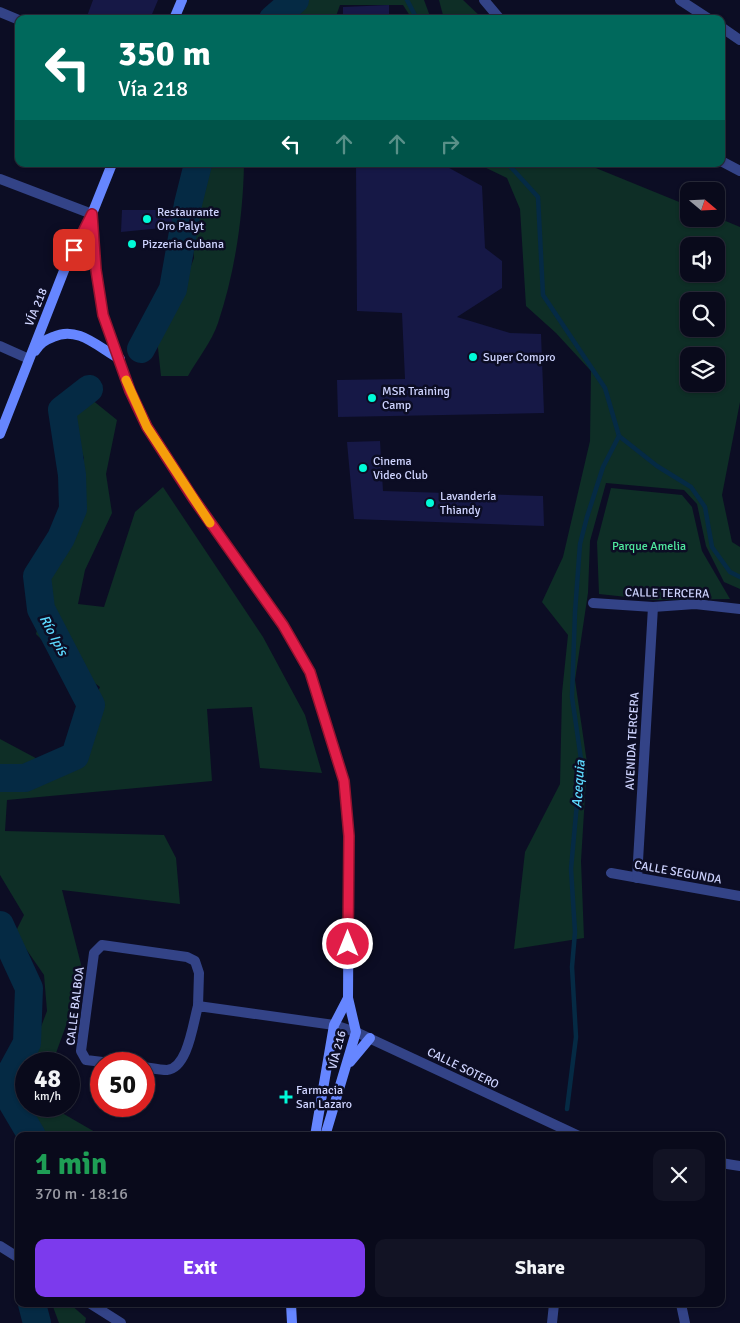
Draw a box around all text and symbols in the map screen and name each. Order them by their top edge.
text: 350 m [118,32,211,75]
icon: left [35,35,100,100]
text: Vía 218 [118,75,188,102]
icon: left [277,130,305,158]
icon: ahead [330,130,358,158]
icon: ahead [383,130,411,158]
icon: right [436,130,464,158]
north arrow [680,182,725,228]
map controls [680,182,725,392]
place label: Restaurante Oro Palyt [157,205,219,234]
marker: Restaurante Oro Palyt [141,213,153,225]
pin [53,229,95,271]
icon: arrive [60,236,88,264]
place label: Pizzeria Cubana [142,237,224,252]
button: sound [680,237,725,282]
marker: Pizzeria Cubana [126,238,138,250]
street label: VÍA 218 [22,286,51,328]
button: search [680,292,725,337]
button: layers [680,347,725,392]
place label: Super Compro [483,350,555,365]
marker: Super Compro [467,351,479,363]
place label: MSR Training Camp [382,384,450,413]
marker: MSR Training Camp [366,392,378,404]
place label: Cinema Video Club [373,454,428,483]
marker: Cinema Video Club [357,462,369,474]
place label: Lavandería Thiandy [440,489,496,518]
marker: Lavandería Thiandy [424,497,436,509]
park label: Parque Amelia [612,539,686,554]
street label: CALLE TERCERA [625,585,710,602]
water label: Río Ipís [36,612,72,660]
street label: AVENIDA TERCERA [622,691,643,790]
water label: Acequia [568,759,589,809]
street label: CALLE SEGUNDA [633,857,723,888]
position arrow [321,917,373,969]
street label: CALLE BALBOA [63,965,88,1046]
street label: VÍA 216 [325,1029,350,1071]
street label: CALLE SOTERO [424,1045,501,1092]
speed limit sign: 50 [90,1052,155,1117]
text: 48 [34,1063,61,1094]
place label: Farmacia San Lazaro [296,1083,352,1112]
text: km/h [34,1089,61,1104]
marker: Farmacia San Lazaro [280,1091,292,1103]
text: 1 min [35,1146,107,1183]
button: close [653,1149,705,1201]
text: 370 m · 18:16 [35,1184,128,1204]
button: Exit [35,1239,365,1297]
button: Share [375,1239,705,1297]

